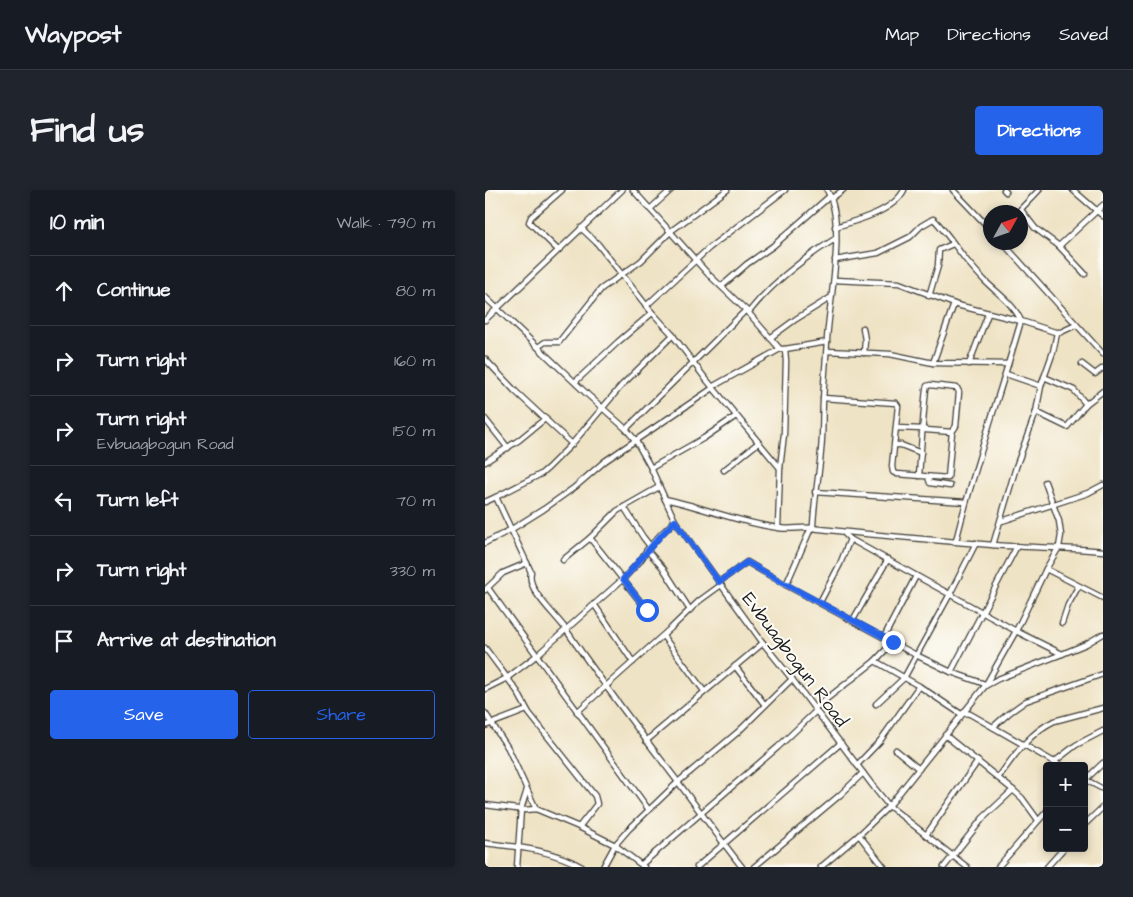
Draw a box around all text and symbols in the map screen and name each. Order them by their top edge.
text: Waypost [25,18,122,52]
text: Map [885,22,919,47]
text: Directions [947,22,1031,47]
text: Saved [1059,22,1108,47]
text: Find us [30,106,144,155]
button: Directions [975,106,1103,155]
north arrow [983,205,1028,250]
text: 10 min [50,208,104,237]
text: Walk · 790 m [337,212,435,234]
icon: ahead [50,277,78,305]
text: Continue [97,277,171,304]
text: 80 m [396,280,435,302]
icon: right [50,347,78,375]
text: Turn right [97,347,186,374]
text: 160 m [394,350,435,372]
text: Turn right [97,406,186,433]
icon: right [50,417,78,445]
text: 150 m [393,420,435,442]
text: Evbuagbogun Road [97,433,234,455]
icon: left [50,487,78,515]
text: Turn left [97,487,178,514]
text: 70 m [396,490,435,512]
icon: right [50,557,78,585]
text: Turn right [97,557,186,584]
text: 330 m [390,560,435,582]
street label: Evbuagbogun Road [734,587,855,734]
route start [636,599,659,622]
icon: arrive [50,627,78,655]
text: Arrive at destination [97,627,276,654]
route end [882,631,905,654]
button: Save [50,690,238,739]
button: Share [248,690,435,739]
map controls [1043,762,1088,852]
button: + [1043,762,1088,807]
button: − [1043,807,1088,852]

